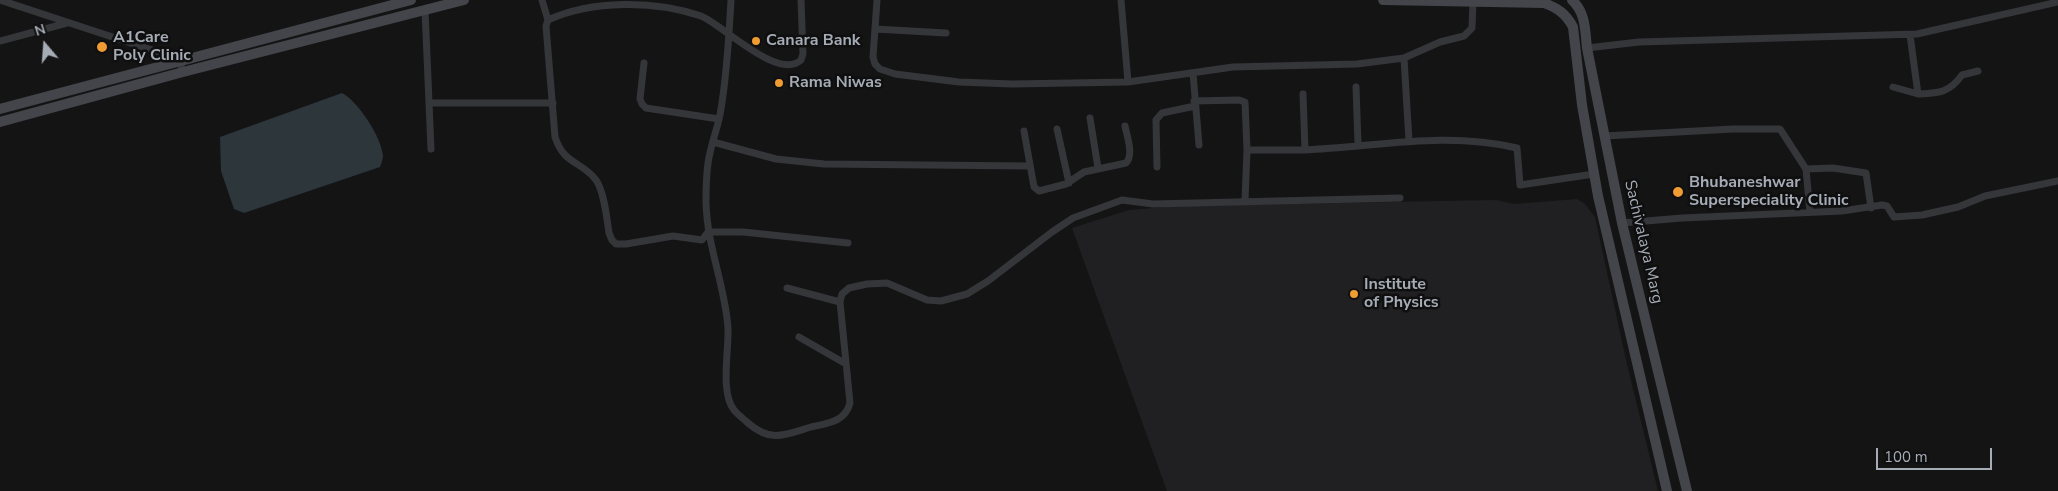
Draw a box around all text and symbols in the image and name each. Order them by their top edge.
north arrow [20,20,70,70]
text: N [32,20,48,41]
place label: A1Care Poly Clinic [113,28,191,66]
place label: Canara Bank [766,31,860,51]
marker: Canara Bank [750,35,762,47]
marker: A1Care Poly Clinic [95,40,109,54]
place label: Rama Niwas [789,73,882,93]
marker: Rama Niwas [773,77,785,89]
place label: Bhubaneshwar Superspeciality Clinic [1689,173,1849,211]
street label: Sachivalaya Marg [1619,178,1667,306]
marker: Bhubaneshwar Superspeciality Clinic [1671,185,1685,199]
place label: Institute of Physics [1364,275,1438,313]
marker: Institute of Physics [1348,288,1360,300]
scale bar [1878,438,1994,470]
text: 100 m [1884,447,1928,467]

